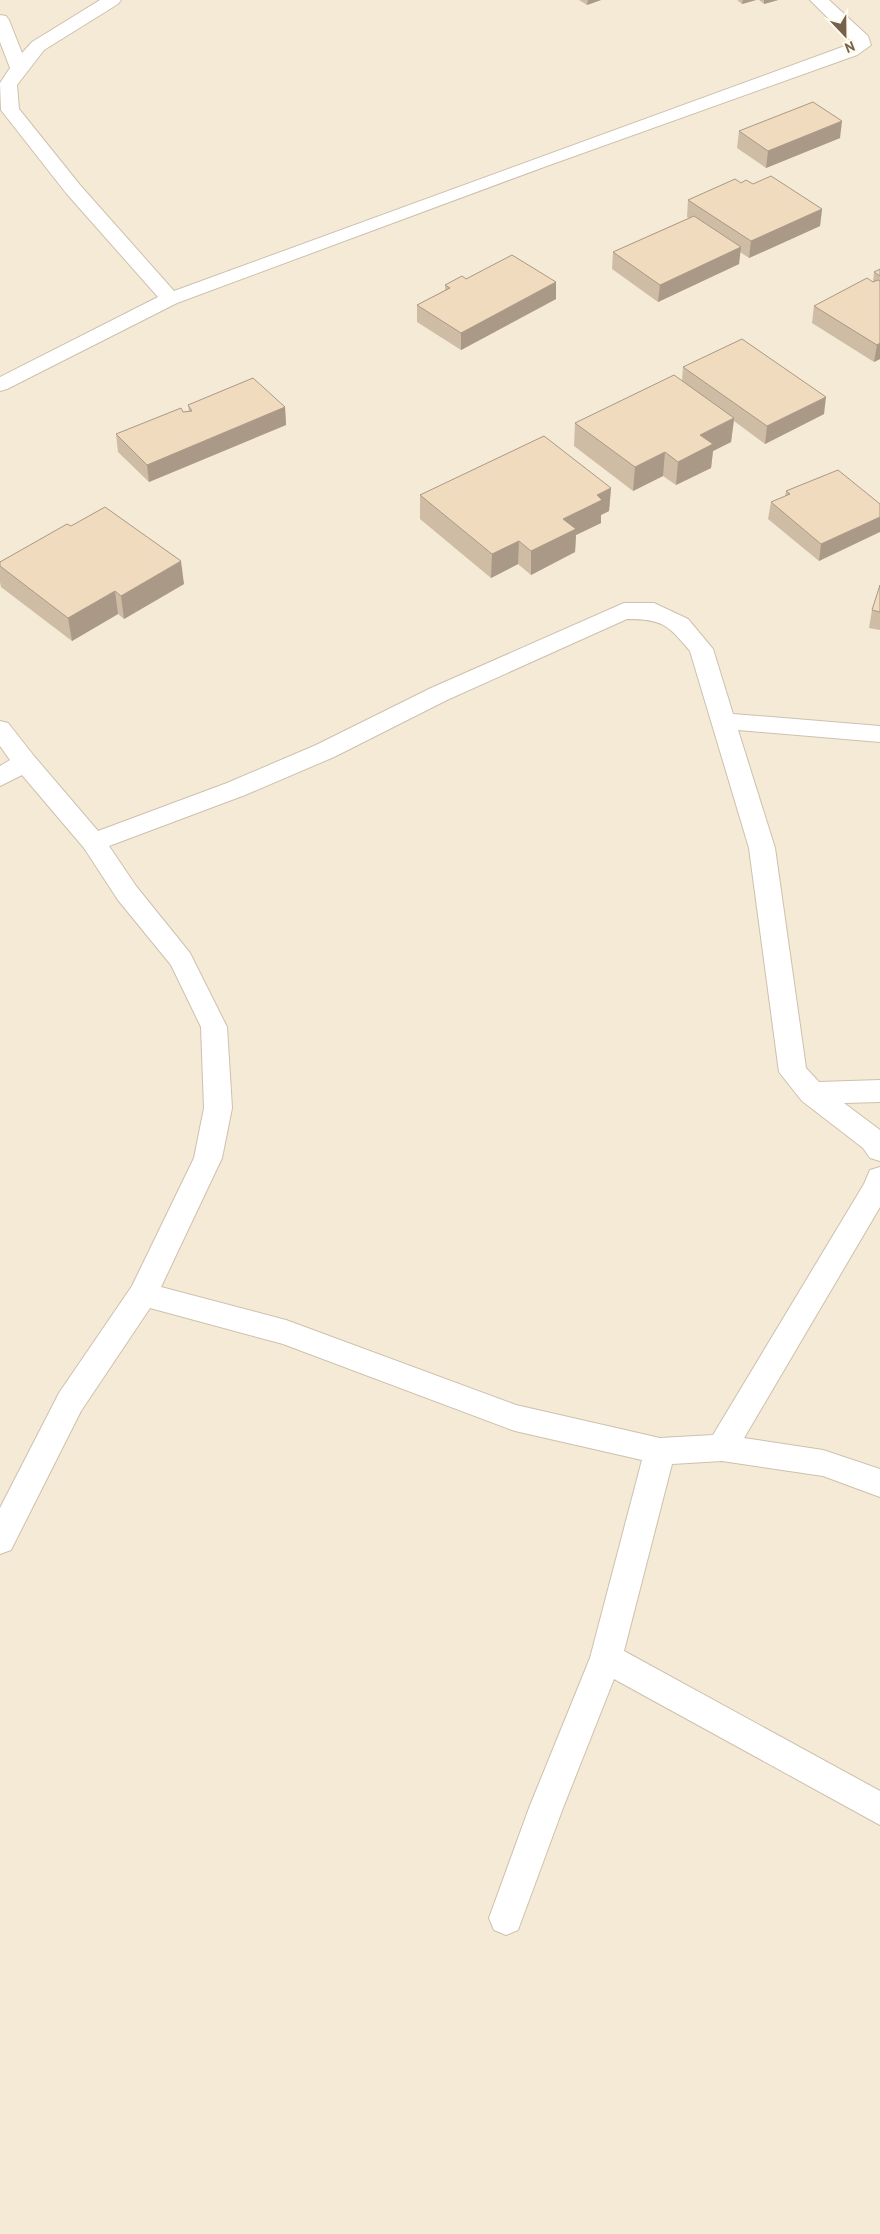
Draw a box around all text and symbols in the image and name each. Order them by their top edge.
north arrow [820,10,870,60]
text: N [842,37,858,57]

